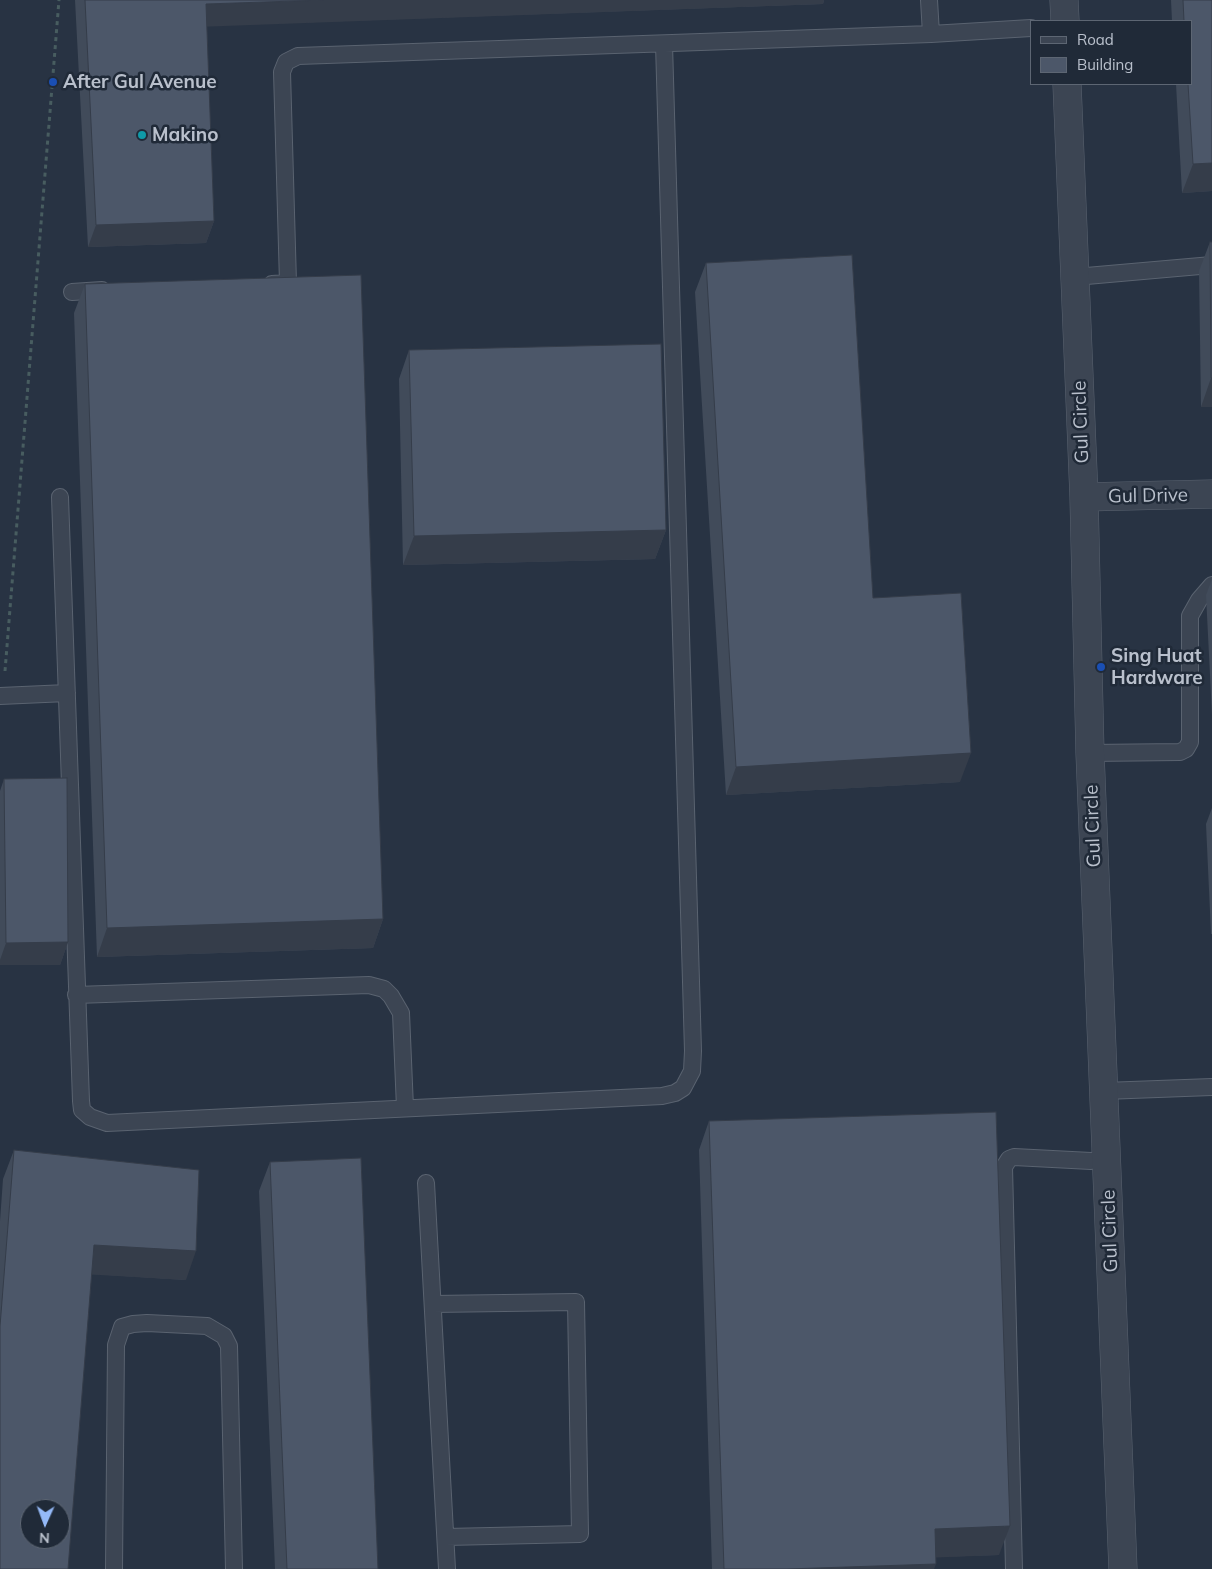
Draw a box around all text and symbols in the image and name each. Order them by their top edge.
legend [1030,20,1192,85]
text: Road [1077,30,1114,49]
text: Building [1077,55,1133,74]
place label: After Gul Avenue [63,71,217,93]
marker: After Gul Avenue [47,76,59,88]
place label: Makino [152,124,218,146]
marker: Makino [136,129,148,141]
street label: Gul Circle [1068,380,1094,464]
street label: Gul Drive [1108,484,1188,508]
place label: Sing Huat Hardware [1111,645,1203,689]
marker: Sing Huat Hardware [1095,661,1107,673]
street label: Gul Circle [1080,784,1106,868]
street label: Gul Circle [1097,1189,1123,1273]
north arrow [20,1499,70,1549]
text: N [39,1529,50,1547]

